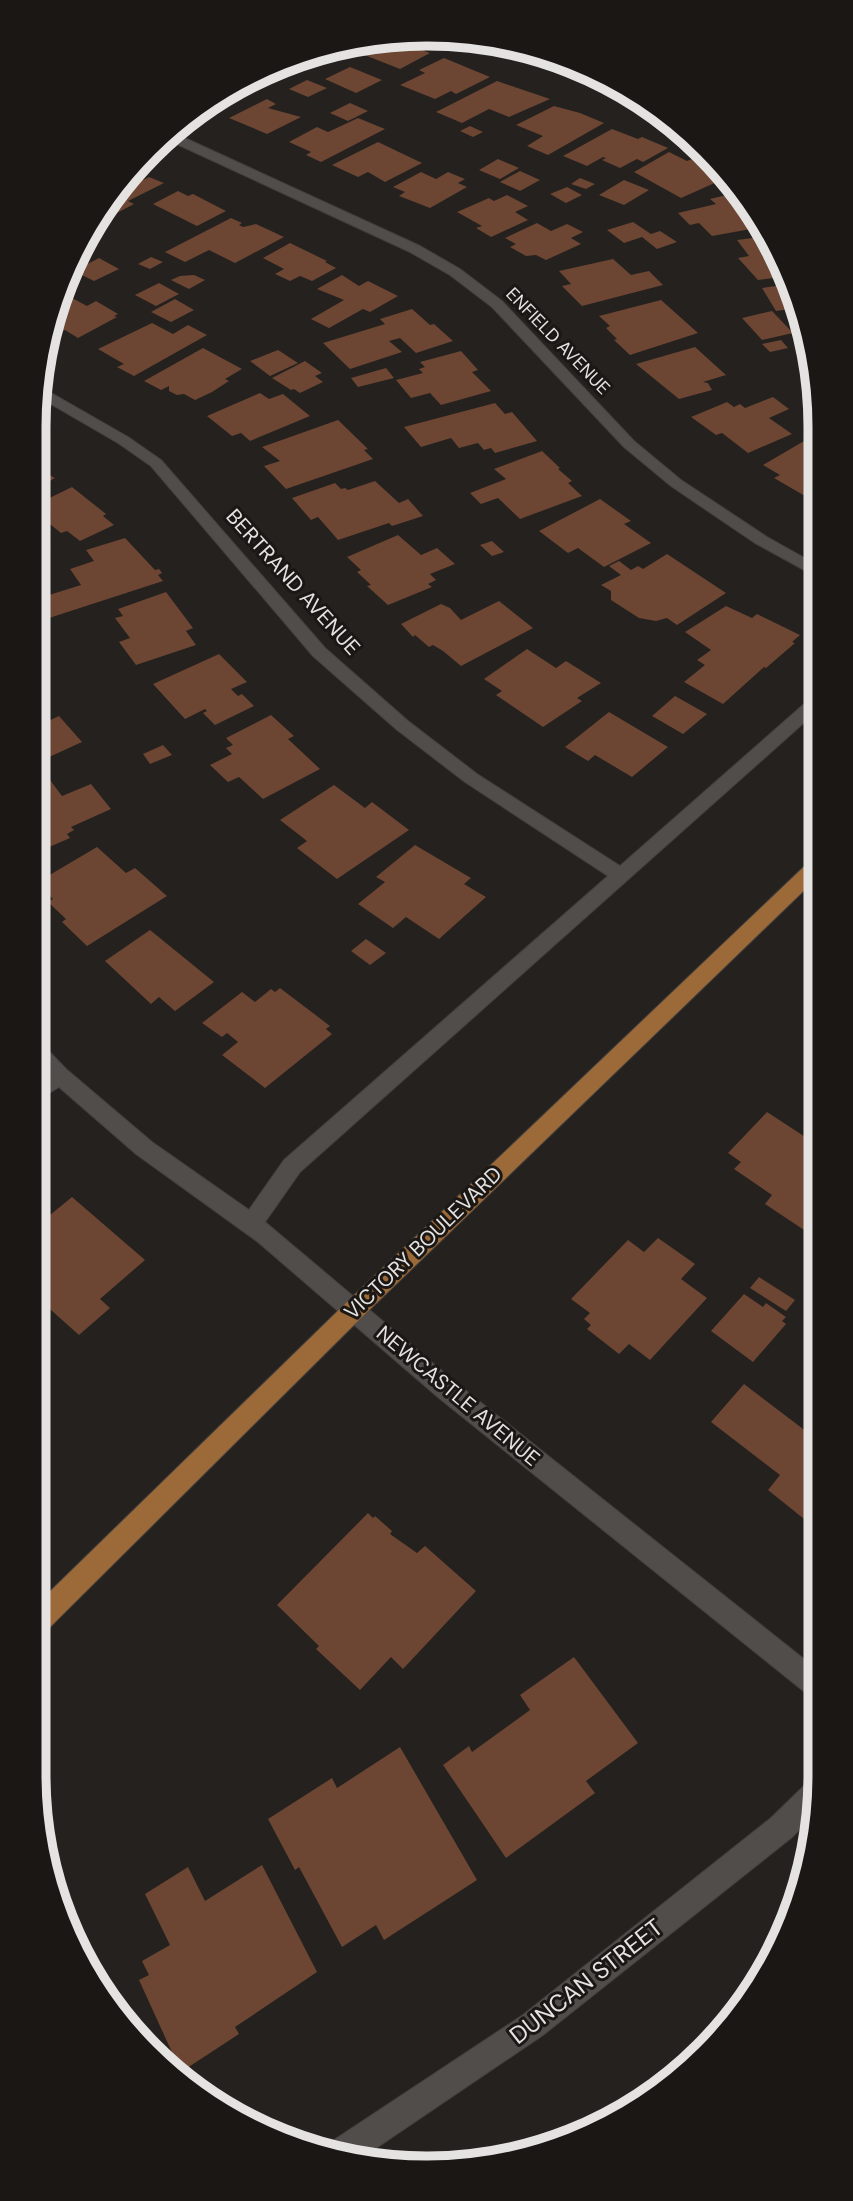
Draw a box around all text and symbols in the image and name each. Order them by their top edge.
street label: ENFIELD AVENUE [501,282,615,400]
street label: BERTRAND AVENUE [220,503,366,661]
street label: VICTORY BOULEVARD [338,1160,508,1326]
street label: NEWCASTLE AVENUE [371,1319,545,1473]
street label: DUNCAN STREET [503,1911,669,2051]

